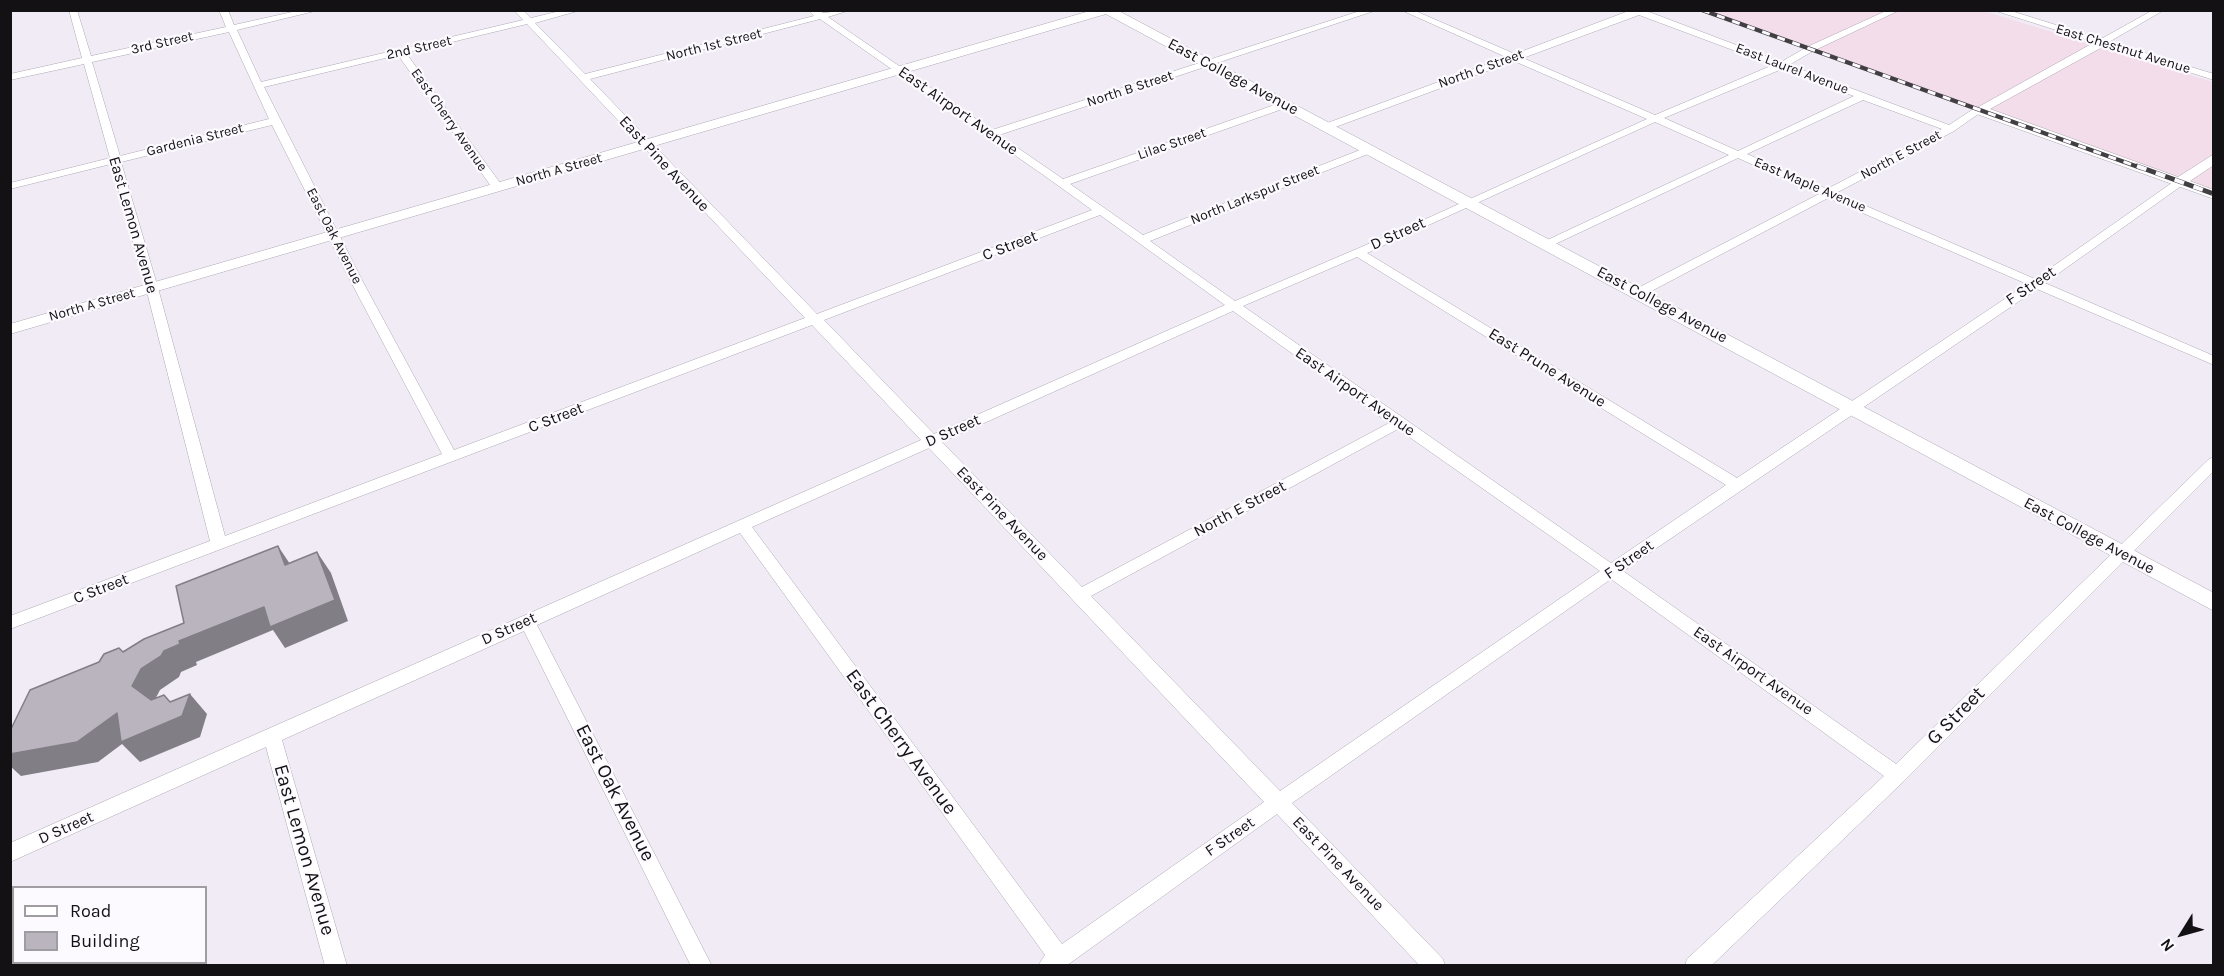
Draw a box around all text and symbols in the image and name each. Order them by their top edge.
street label: East Chestnut Avenue [2054,21,2192,77]
street label: North 1st Street [664,25,764,65]
street label: 3rd Street [129,28,195,58]
street label: 2nd Street [385,32,453,64]
street label: East College Avenue [1164,34,1302,120]
street label: East Laurel Avenue [1733,40,1851,98]
street label: North C Street [1436,46,1526,92]
street label: East Airport Avenue [894,62,1022,160]
street label: East Cherry Avenue [407,65,491,175]
street label: North B Street [1085,67,1175,111]
street label: East Pine Avenue [615,112,713,216]
street label: Gardenia Street [145,120,245,160]
street label: Lilac Street [1136,124,1208,164]
street label: North E Street [1858,127,1944,183]
street label: North A Street [514,150,604,190]
street label: East Lemon Avenue [104,154,162,296]
street label: East Maple Avenue [1752,154,1868,216]
street label: North Larkspur Street [1188,161,1322,229]
street label: East Oak Avenue [303,185,365,287]
street label: D Street [1367,213,1429,255]
street label: C Street [980,227,1040,265]
street label: East College Avenue [1593,262,1731,348]
street label: F Street [2002,262,2060,310]
street label: North A Street [47,285,137,325]
street label: East Prune Avenue [1485,324,1609,412]
street label: East Airport Avenue [1291,343,1419,441]
street label: C Street [526,399,586,437]
street label: D Street [922,410,984,452]
street label: East Pine Avenue [952,463,1052,565]
street label: North E Street [1191,477,1289,541]
street label: East College Avenue [2020,493,2158,579]
street label: F Street [1601,536,1657,584]
street label: C Street [71,570,131,608]
street label: D Street [478,608,540,650]
street label: East Airport Avenue [1689,622,1817,720]
street label: East Cherry Avenue [840,665,962,819]
street label: G Street [1922,682,1990,750]
street label: East Oak Avenue [570,720,660,866]
street label: East Lemon Avenue [268,762,340,938]
street label: D Street [35,807,97,849]
street label: F Street [1202,813,1258,861]
street label: East Pine Avenue [1288,813,1388,915]
legend [12,886,207,964]
text: Road [70,900,111,922]
north arrow [2152,904,2212,964]
text: Building [70,930,140,952]
text: N [2156,935,2178,955]

